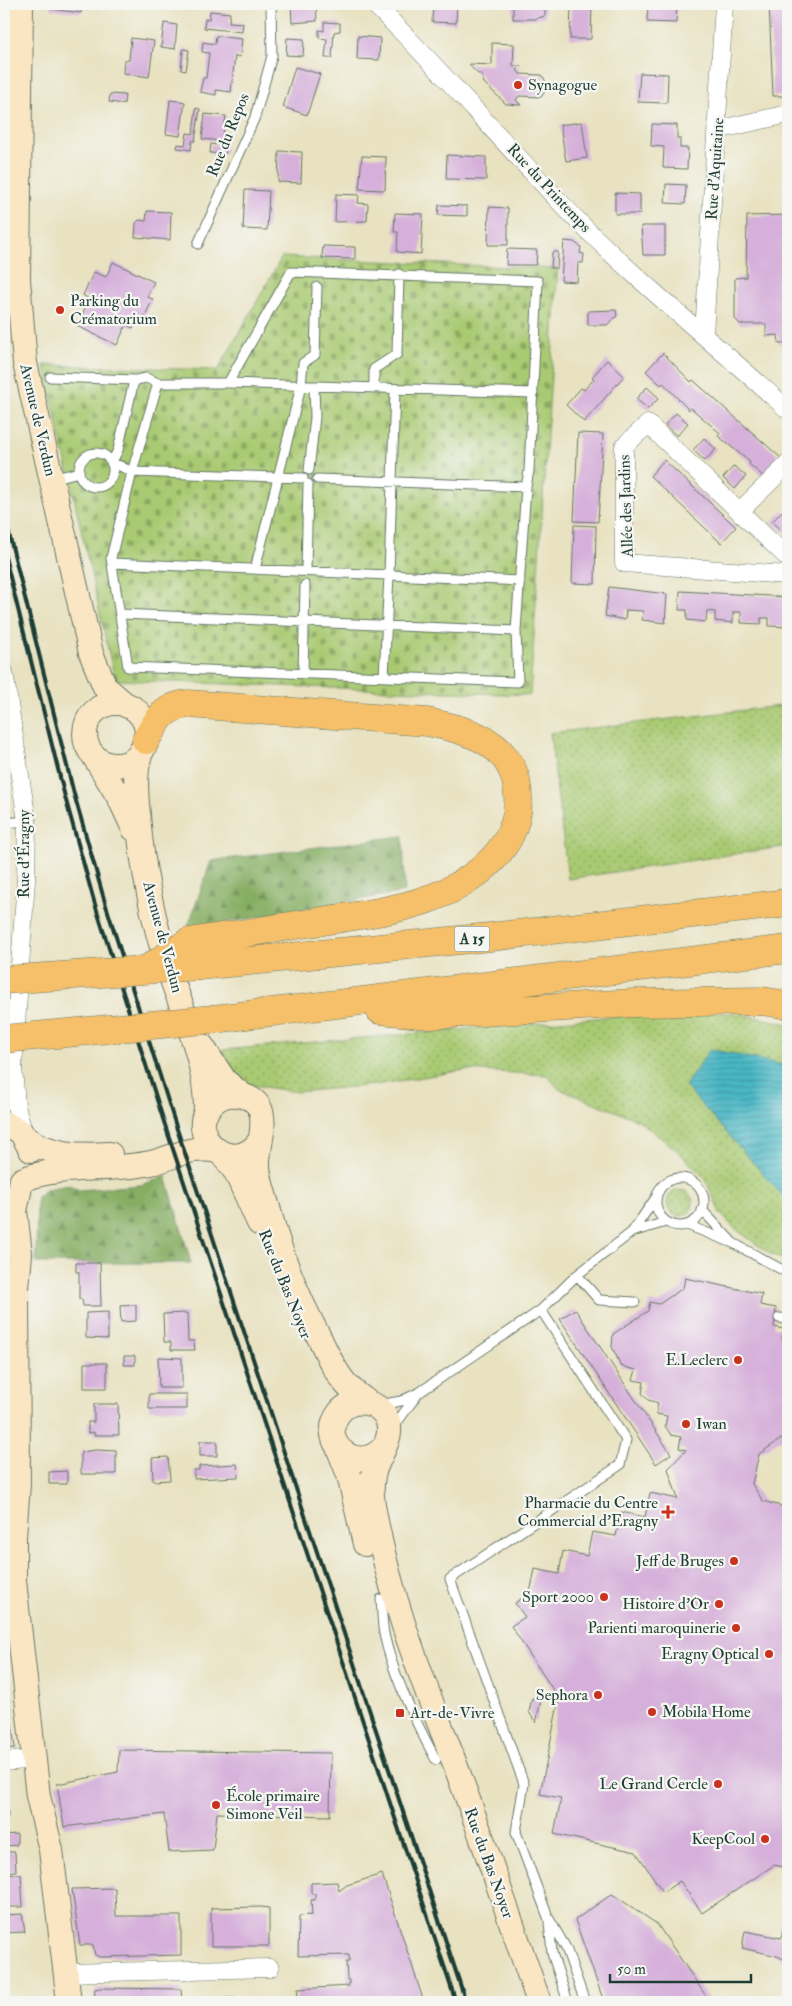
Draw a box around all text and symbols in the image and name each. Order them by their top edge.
place label: Synagogue [528,75,598,95]
marker: Synagogue [512,79,524,91]
street label: Rue du Repos [202,90,255,180]
street label: Rue d'Aquitaine [701,117,729,221]
street label: Rue du Printemps [502,139,595,237]
place label: Parking du Crématorium [70,291,157,329]
marker: Parking du Crématorium [54,304,66,316]
street label: Avenue de Verdun [15,361,61,478]
street label: Allée des Jardins [614,454,639,559]
street label: Rue d'Éragny [13,809,34,898]
street label: Avenue de Verdun [138,878,187,995]
road number: A 15 [454,926,490,952]
street label: Rue du Bas Noyer [254,1226,316,1342]
place label: E.Leclerc [666,1350,729,1370]
marker: E.Leclerc [732,1354,744,1366]
place label: Iwan [696,1414,727,1434]
marker: Iwan [680,1418,692,1430]
place label: Pharmacie du Centre Commercial d'Eragny [517,1493,659,1531]
marker: Pharmacie du Centre Commercial d'Eragny [662,1506,674,1518]
place label: Jeff de Bruges [635,1551,724,1572]
marker: Jeff de Bruges [728,1555,740,1567]
place label: Sport 2000 [522,1587,594,1608]
marker: Sport 2000 [598,1591,610,1603]
place label: Histoire d'Or [622,1594,709,1614]
marker: Histoire d'Or [713,1598,725,1610]
place label: Parienti maroquinerie [587,1618,726,1638]
marker: Parienti maroquinerie [730,1622,742,1634]
place label: Eragny Optical [661,1644,759,1665]
marker: Eragny Optical [763,1648,775,1660]
place label: Sephora [536,1685,588,1706]
marker: Sephora [592,1689,604,1701]
place label: Mobila Home [662,1702,751,1722]
place label: Art-de-Vivre [409,1703,495,1723]
marker: Mobila Home [646,1706,658,1718]
marker: Art-de-Vivre [394,1707,406,1719]
place label: Le Grand Cercle [599,1774,708,1794]
marker: Le Grand Cercle [712,1778,724,1790]
place label: École primaire Simone Veil [226,1785,320,1824]
marker: École primaire Simone Veil [210,1799,222,1811]
street label: Rue du Bas Noyer [460,1805,518,1921]
place label: KeepCool [691,1829,755,1850]
marker: KeepCool [759,1833,771,1845]
scale bar [610,1951,751,1983]
text: 50 m [617,1960,646,1979]

